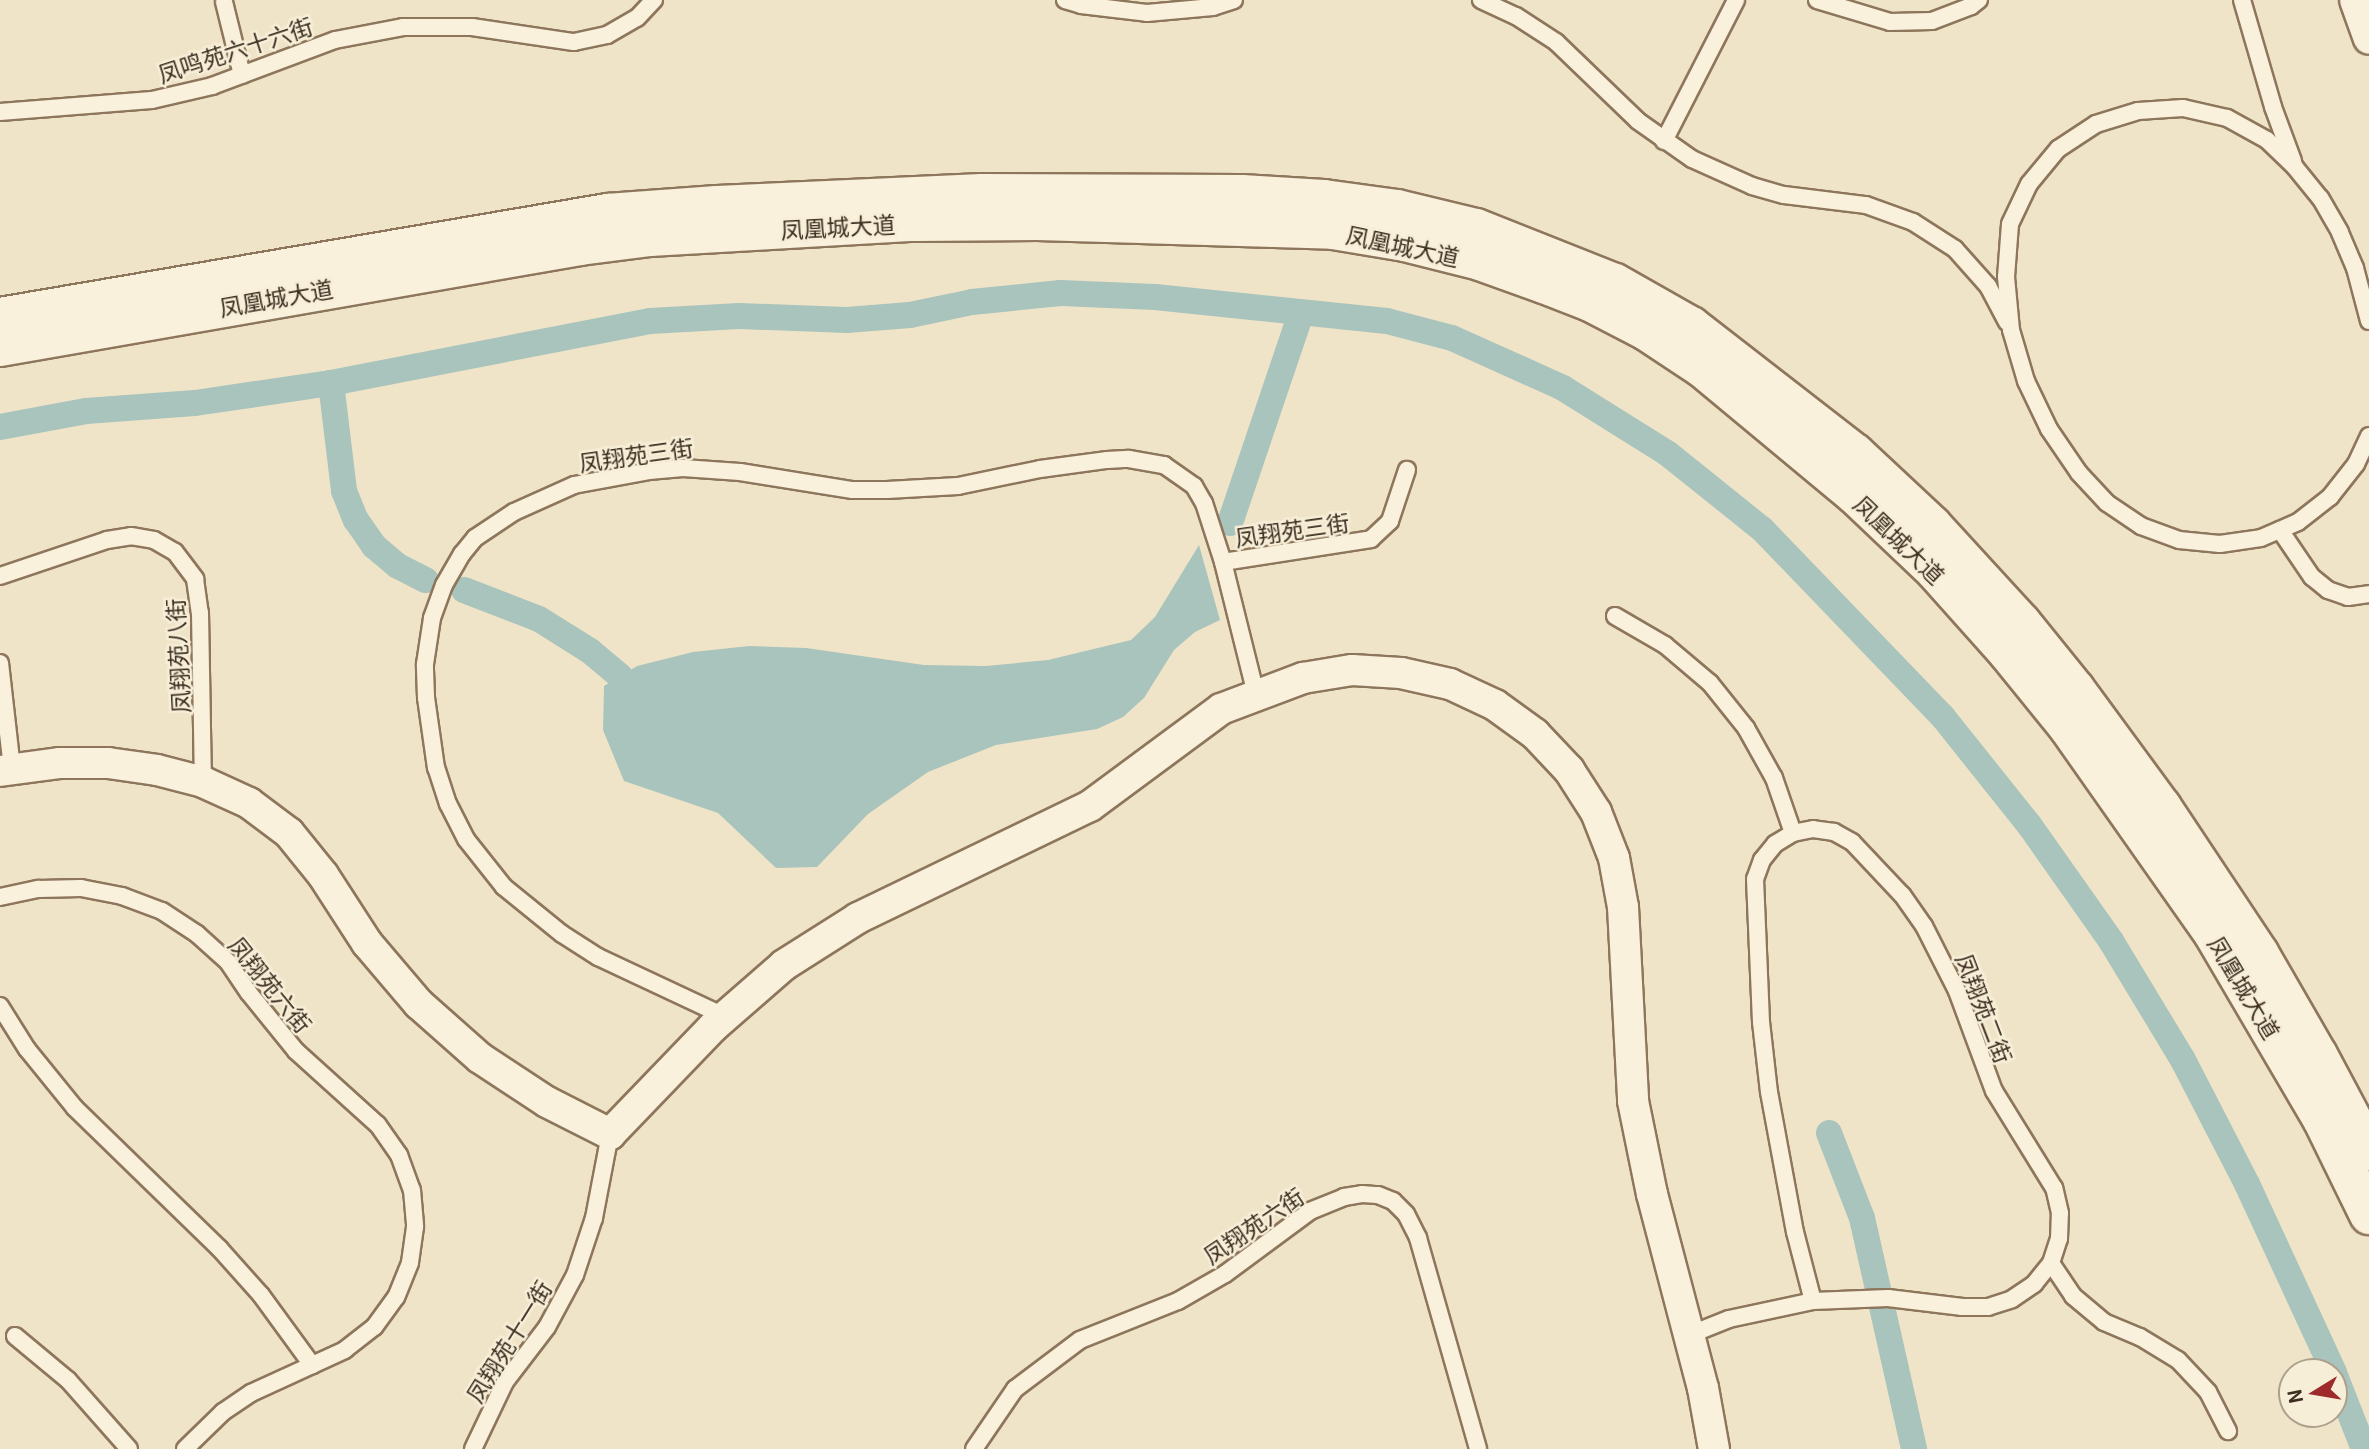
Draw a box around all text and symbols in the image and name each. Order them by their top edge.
street label: 凤鸣苑六十六街 [154,11,316,87]
street label: 凤凰城大道 [780,209,896,243]
street label: 凤凰城大道 [1344,220,1462,270]
street label: 凤凰城大道 [217,273,335,321]
street label: 凤翔苑三街 [577,432,695,476]
street label: 凤凰城大道 [1849,489,1951,589]
street label: 凤翔苑三街 [1233,507,1351,551]
street label: 凤翔苑八街 [160,598,194,714]
street label: 凤翔苑六街 [224,931,318,1037]
street label: 凤凰城大道 [2204,931,2286,1043]
street label: 凤翔苑二街 [1952,949,2018,1067]
street label: 凤翔苑六街 [1198,1181,1308,1269]
street label: 凤翔苑十一街 [460,1275,556,1407]
north arrow [2278,1358,2348,1428]
text: N [2279,1387,2308,1406]

